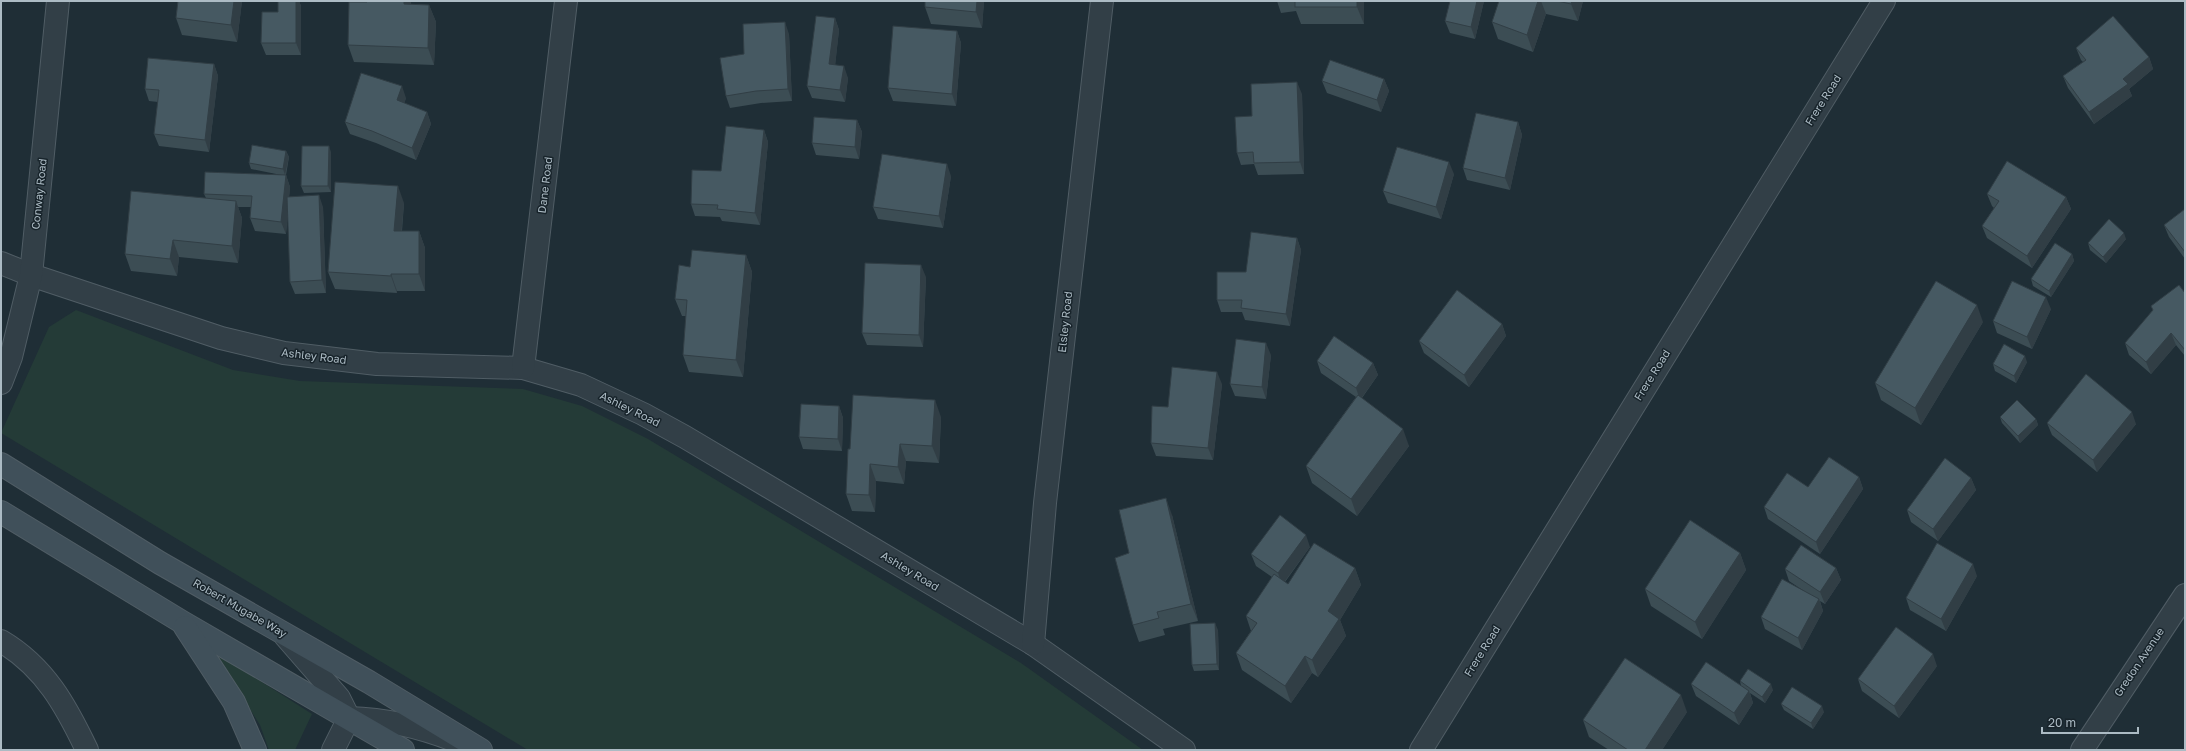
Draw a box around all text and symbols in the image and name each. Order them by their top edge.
street label: Frere Road [1802,72,1843,128]
street label: Dane Road [535,156,554,214]
street label: Conway Road [28,158,49,230]
street label: Elsley Road [1055,291,1074,353]
street label: Ashley Road [281,345,347,366]
street label: Frere Road [1631,347,1672,403]
street label: Ashley Road [598,388,662,429]
street label: Ashley Road [879,548,942,593]
street label: Robert Mugabe Way [191,575,289,640]
street label: Frere Road [1461,623,1502,679]
street label: Gredon Avenue [2111,625,2166,699]
scale bar [2042,709,2138,735]
text: 20 m [2048,715,2076,730]

